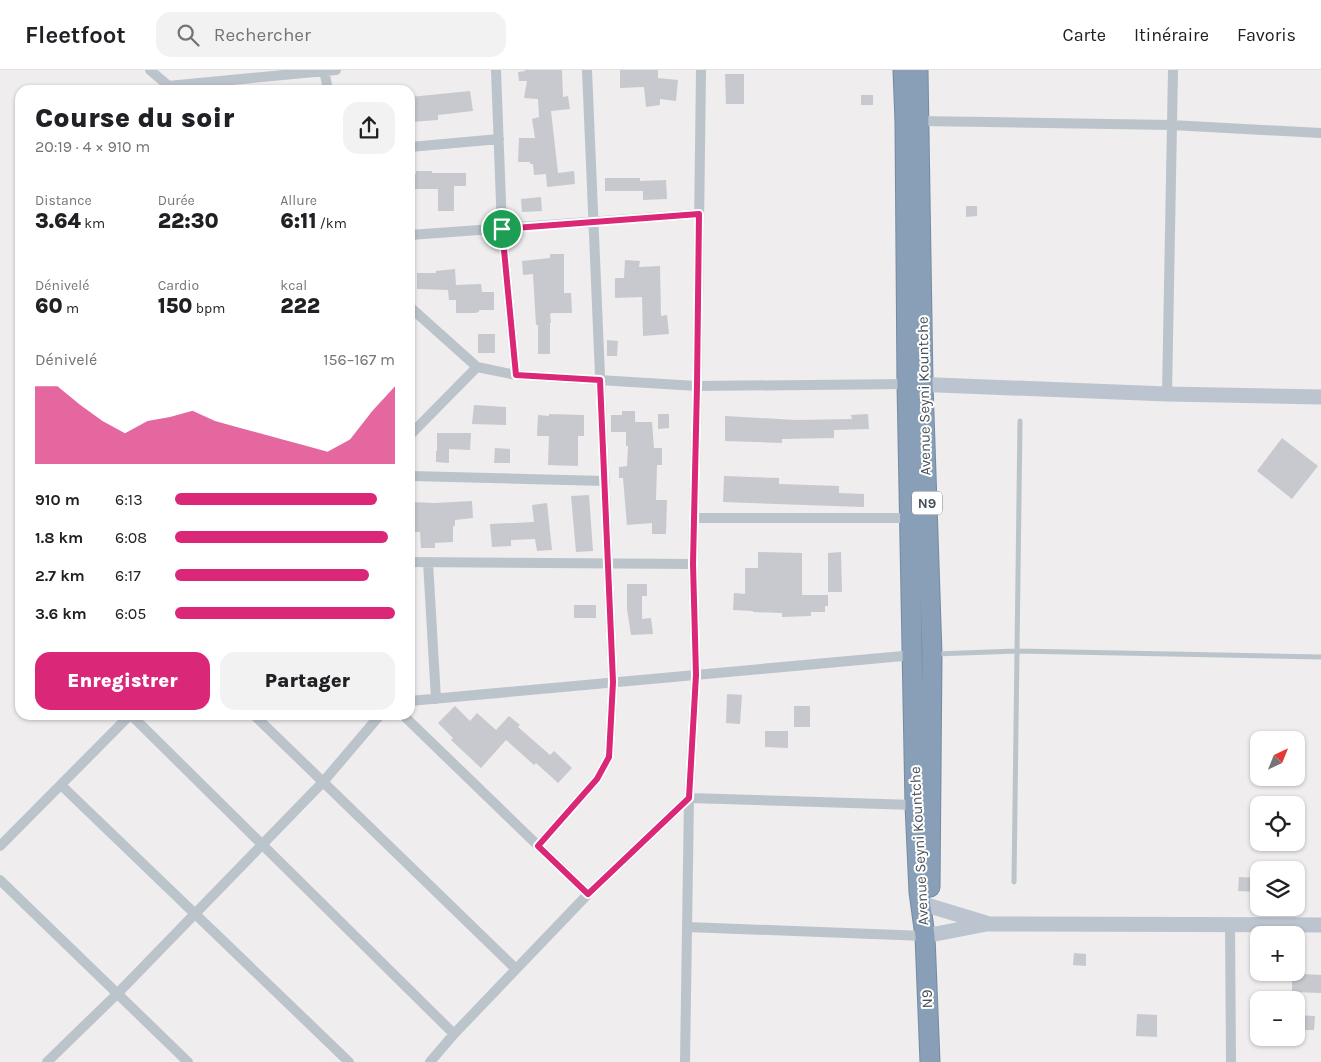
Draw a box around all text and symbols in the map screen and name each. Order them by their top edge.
search box [156,12,506,57]
text: Fleetfoot [25,21,126,49]
icon: search [174,21,202,49]
text: Rechercher [214,24,311,46]
text: Carte [1063,24,1106,46]
text: Itinéraire [1134,24,1209,46]
text: Favoris [1237,24,1296,46]
text: Course du soir [35,101,234,134]
button: share [343,102,395,154]
text: 20:19 · 4 × 910 m [35,137,150,156]
text: Distance [35,192,92,209]
text: Durée [158,192,195,209]
text: Allure [280,192,317,209]
pin [481,208,523,250]
text: 3.64 [35,209,81,233]
text: 22:30 [158,209,219,233]
text: 6:11 [280,209,316,233]
text: km [81,215,105,232]
text: /km [316,215,347,232]
icon: arrive [488,215,516,243]
text: Dénivelé [35,277,89,294]
text: Cardio [158,277,199,294]
text: kcal [280,277,307,294]
text: 60 [35,294,63,318]
text: 150 [158,294,192,318]
text: 222 [280,294,320,318]
text: m [63,300,79,317]
text: bpm [192,300,225,317]
street label: Avenue Seyni Kountche [914,316,934,476]
text: Dénivelé [35,350,97,369]
text: 156–167 m [323,350,395,369]
text: 910 m [35,490,80,509]
text: 6:13 [115,490,143,509]
road number: N9 [912,492,942,514]
text: 1.8 km [35,528,83,547]
text: 6:08 [115,528,147,547]
text: 2.7 km [35,566,85,585]
text: 6:17 [115,566,141,585]
text: 3.6 km [35,604,87,623]
text: 6:05 [115,604,146,623]
button: Enregistrer [35,652,210,710]
button: Partager [220,652,395,710]
north arrow [1250,731,1305,786]
map controls [1250,731,1305,1046]
street label: Avenue Seyni Kountche [906,766,932,926]
button: locate [1250,796,1305,851]
button: layers [1250,861,1305,916]
button: + [1250,926,1305,981]
street label: N9 [918,989,936,1009]
button: − [1250,991,1305,1046]

